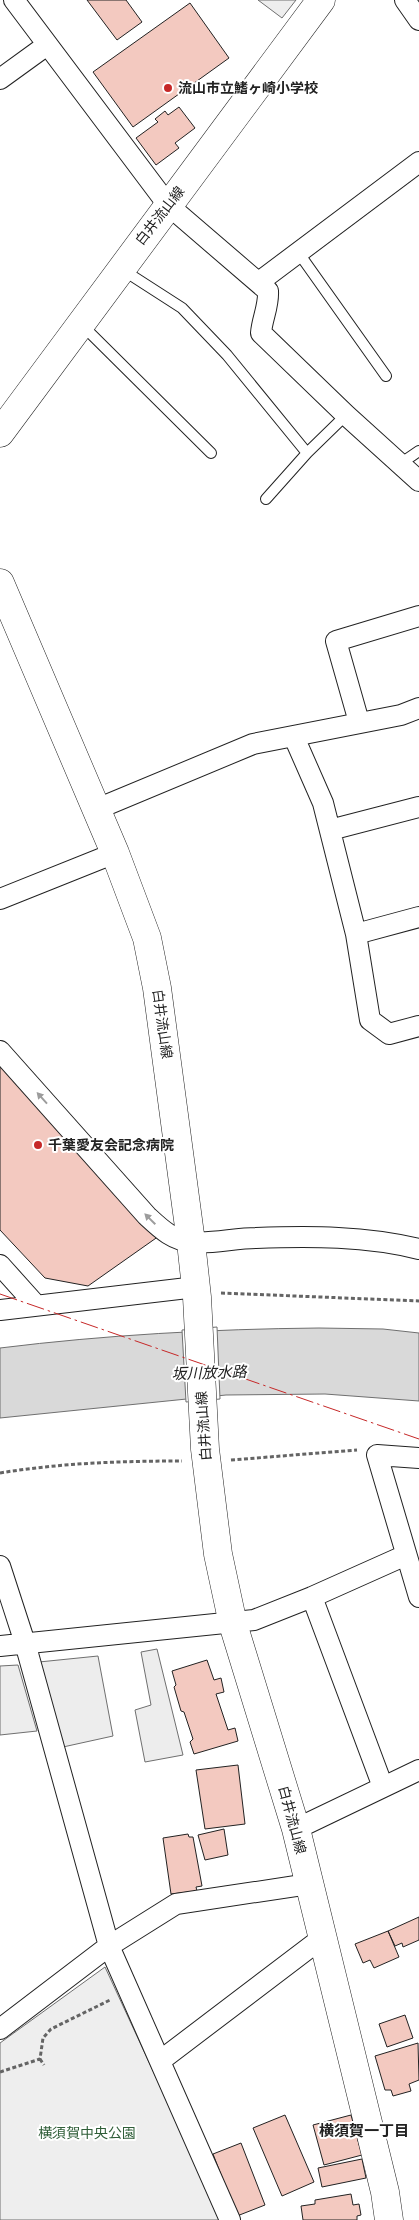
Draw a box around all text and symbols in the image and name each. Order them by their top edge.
place label: 流山市立鰭ヶ崎小学校 [178,80,318,97]
marker: 流山市立鰭ヶ崎小学校 [162,82,174,94]
street label: 白井流山線 [132,183,188,249]
street label: 白井流山線 [149,988,175,1060]
one-way arrow [36,1093,48,1105]
place label: 千葉愛友会記念病院 [48,1137,174,1154]
marker: 千葉愛友会記念病院 [32,1139,44,1151]
one-way arrow [145,1213,157,1225]
water label: 坂川放水路 [171,1363,249,1383]
street label: 白井流山線 [193,1390,215,1462]
street label: 白井流山線 [275,1784,309,1856]
district label: 横須賀一丁目 [319,2122,409,2140]
park label: 横須賀中央公園 [38,2125,136,2142]

